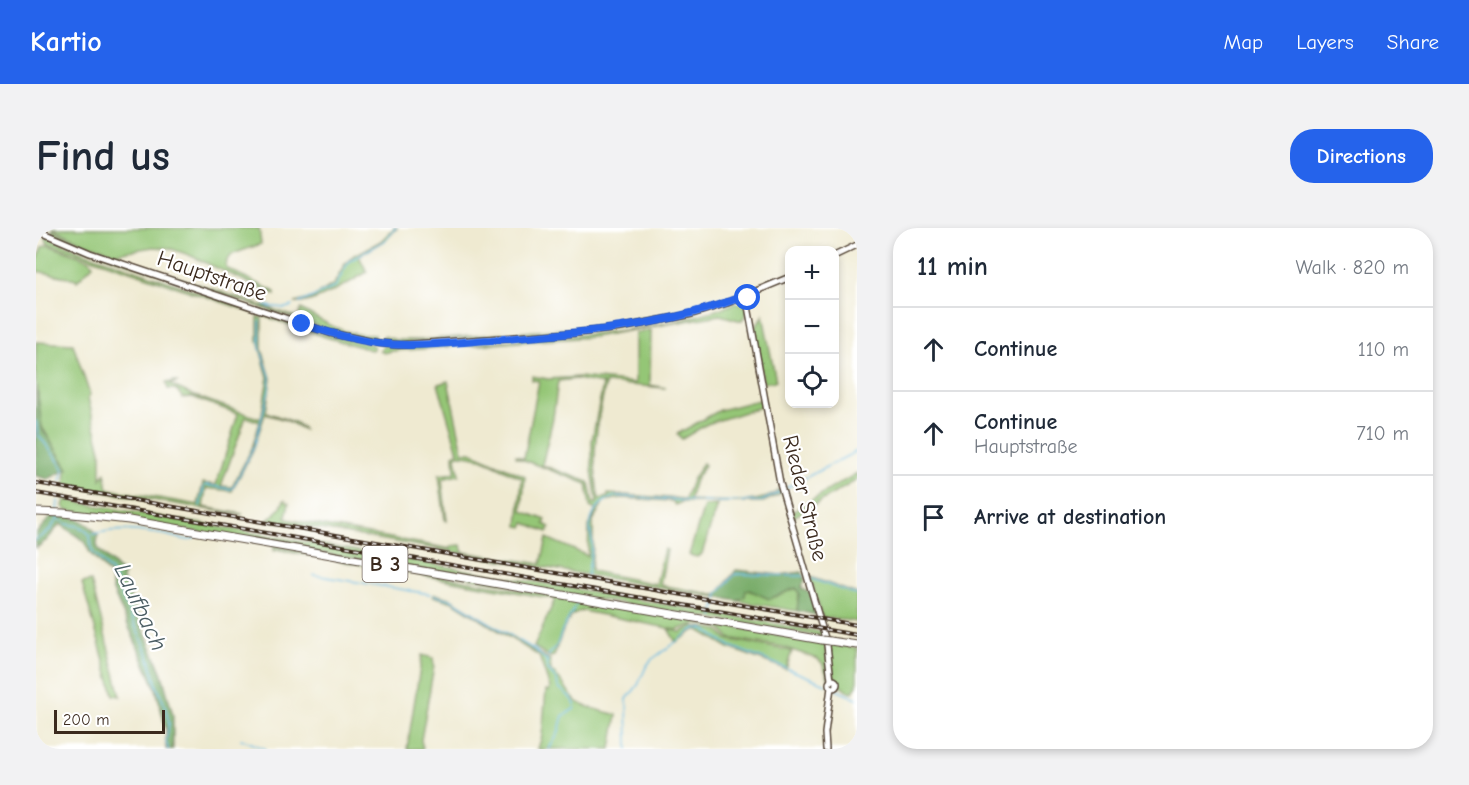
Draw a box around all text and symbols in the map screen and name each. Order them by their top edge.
text: Kartio [30,26,102,58]
text: Map [1224,30,1263,54]
text: Layers [1296,30,1354,54]
text: Share [1387,30,1439,54]
button: Directions [1290,129,1433,183]
text: Find us [36,132,170,181]
street label: Hauptstraße [154,245,270,307]
map controls [785,246,839,408]
button: + [785,246,839,300]
text: 11 min [917,252,988,282]
text: Walk · 820 m [1296,256,1409,279]
route start [734,284,760,310]
button: − [785,300,839,354]
route end [288,310,314,336]
icon: ahead [917,333,950,366]
text: Continue [974,336,1057,362]
text: 110 m [1358,338,1409,361]
button: locate [785,354,839,408]
text: Continue [974,409,1057,435]
icon: ahead [917,417,950,450]
text: 710 m [1356,422,1409,445]
street label: Rieder Straße [777,432,833,564]
text: Hauptstraße [974,435,1078,458]
icon: arrive [917,501,950,534]
text: Arrive at destination [974,504,1166,530]
road number: B 3 [362,546,408,582]
water label: Laufbach [109,559,173,655]
scale bar [54,707,165,735]
text: 200 m [63,711,109,729]

